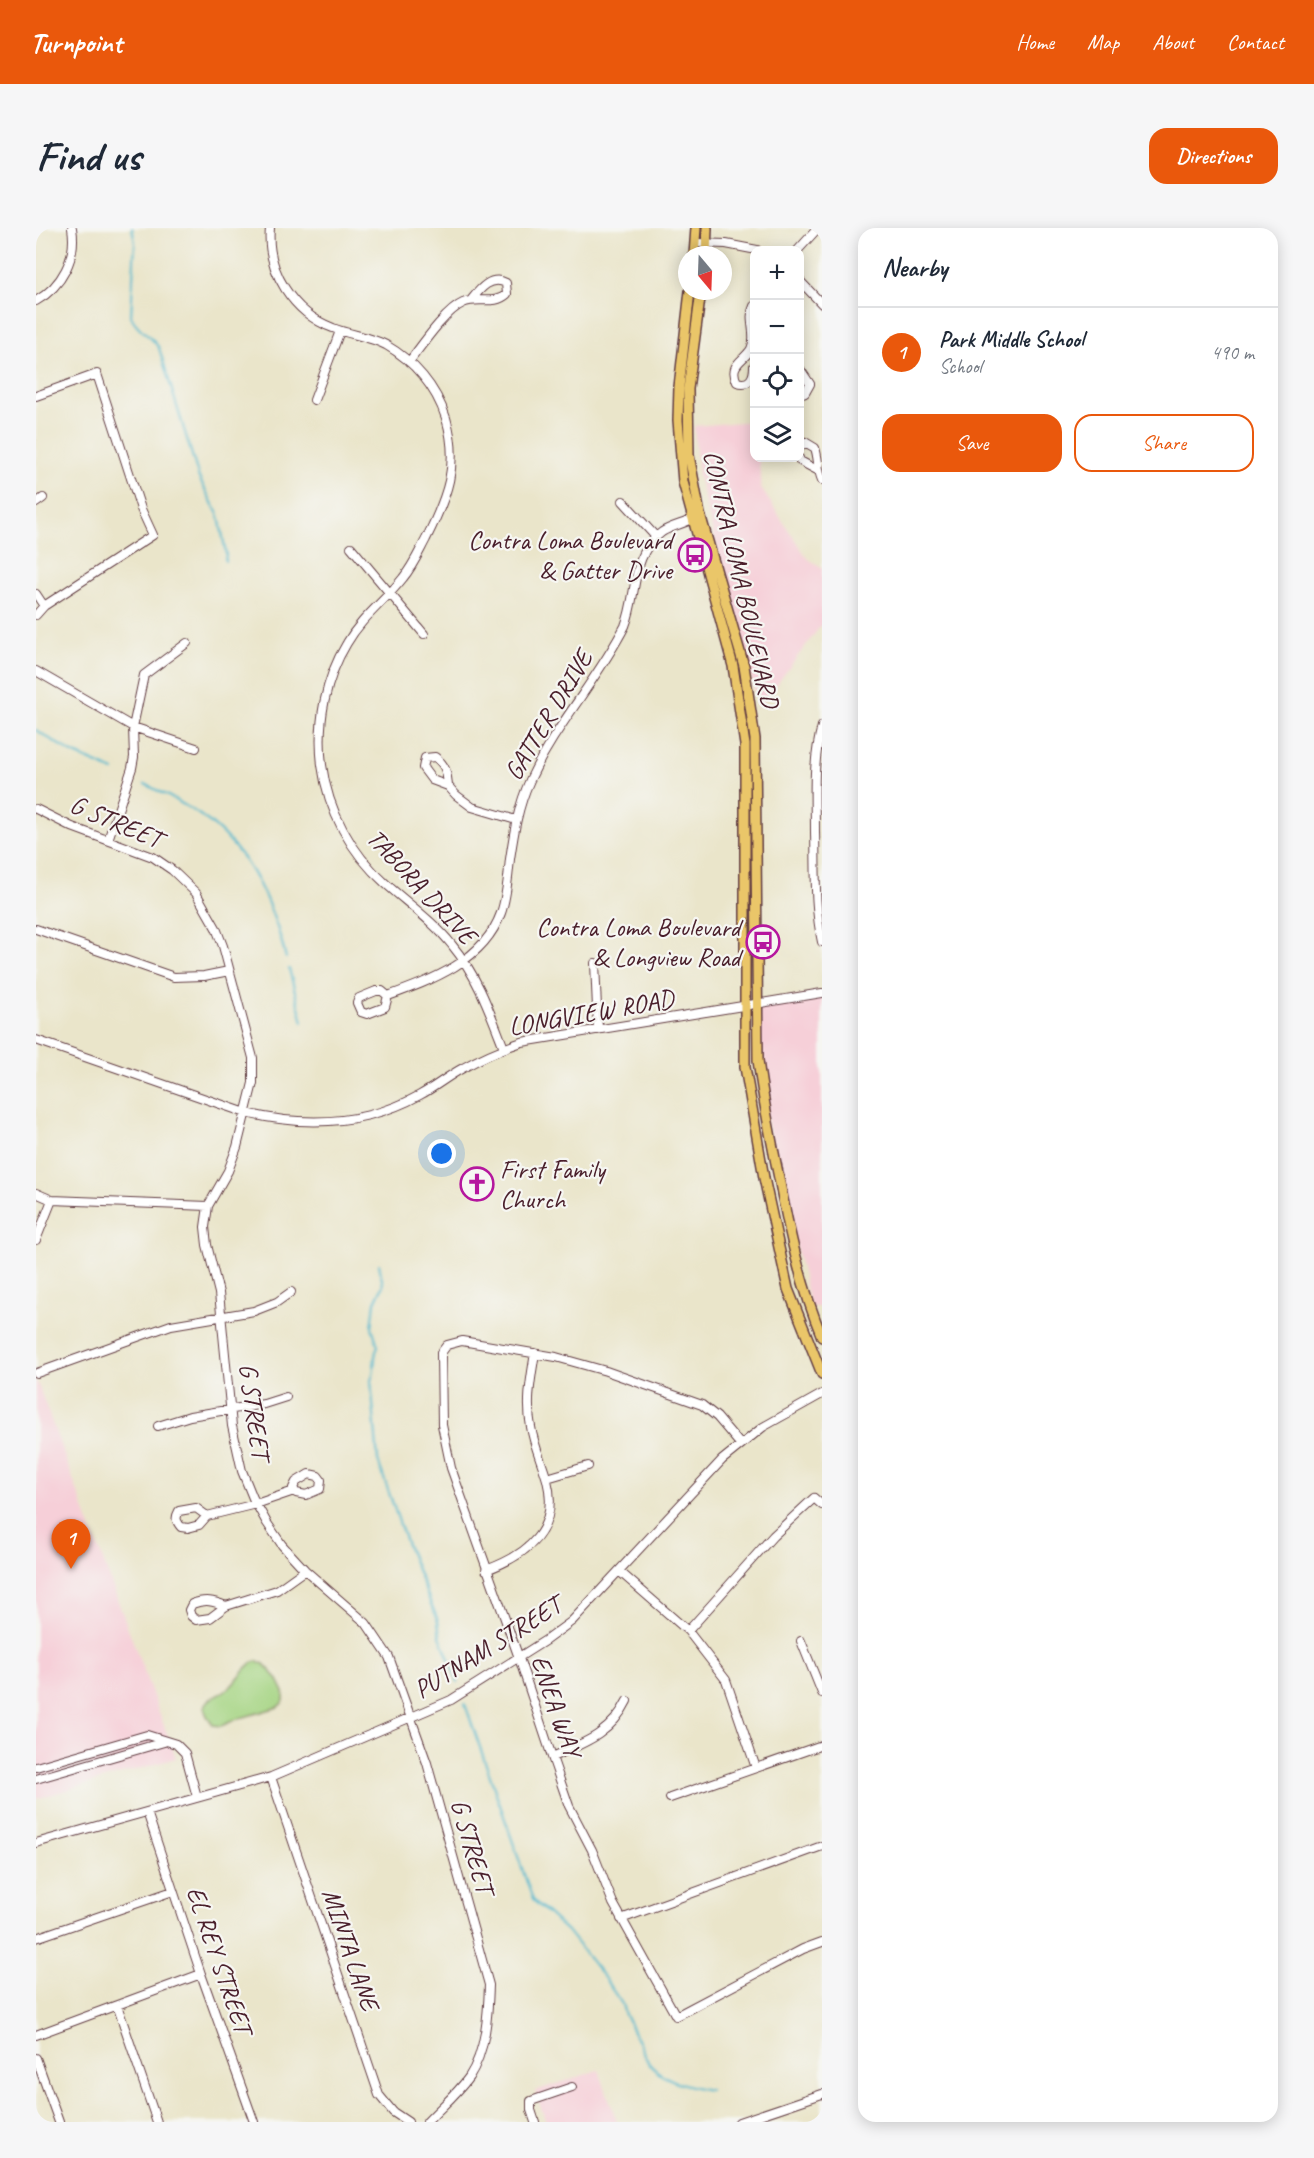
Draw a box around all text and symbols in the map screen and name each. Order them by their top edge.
text: Turnpoint [30,25,122,60]
text: Home [1016,29,1054,55]
text: Map [1087,29,1119,55]
text: About [1152,29,1194,55]
text: Contact [1227,29,1284,55]
button: Directions [1149,128,1278,184]
text: Find us [36,130,141,183]
north arrow [678,246,732,300]
map controls [750,246,804,462]
button: + [750,246,804,300]
text: Nearby [882,251,947,284]
button: − [750,300,804,354]
text: Park Middle School [939,326,1084,354]
text: 1 [897,340,906,365]
text: 490 m [1211,340,1254,365]
button: locate [750,354,804,408]
text: School [939,354,982,379]
button: layers [750,408,804,462]
button: Save [882,414,1062,472]
button: Share [1074,414,1254,472]
street label: CONTRA LOMA BOULEVARD [696,447,788,713]
place label: Contra Loma Boulevard & Gatter Drive [468,524,676,587]
bus stop icon: Contra Loma Boulevard & Gatter Drive [677,537,713,573]
street label: GATTER DRIVE [497,642,602,786]
street label: G STREET [65,788,172,858]
street label: TABORA DRIVE [360,822,486,954]
place label: Contra Loma Boulevard & Longview Road [536,911,744,974]
bus stop icon: Contra Loma Boulevard & Longview Road [745,924,781,960]
street label: LONGVIEW ROAD [506,981,678,1043]
your location [427,1139,456,1168]
place label: First Family Church [500,1153,607,1216]
church icon: First Family Church [459,1166,495,1202]
street label: G STREET [231,1361,278,1467]
pin: 1 [51,1520,90,1569]
street label: PUTNAM STREET [407,1586,572,1706]
street label: ENEA WAY [524,1651,591,1765]
street label: G STREET [443,1795,503,1903]
street label: EL REY STREET [179,1882,262,2043]
street label: MINTA LANE [314,1884,388,2017]

